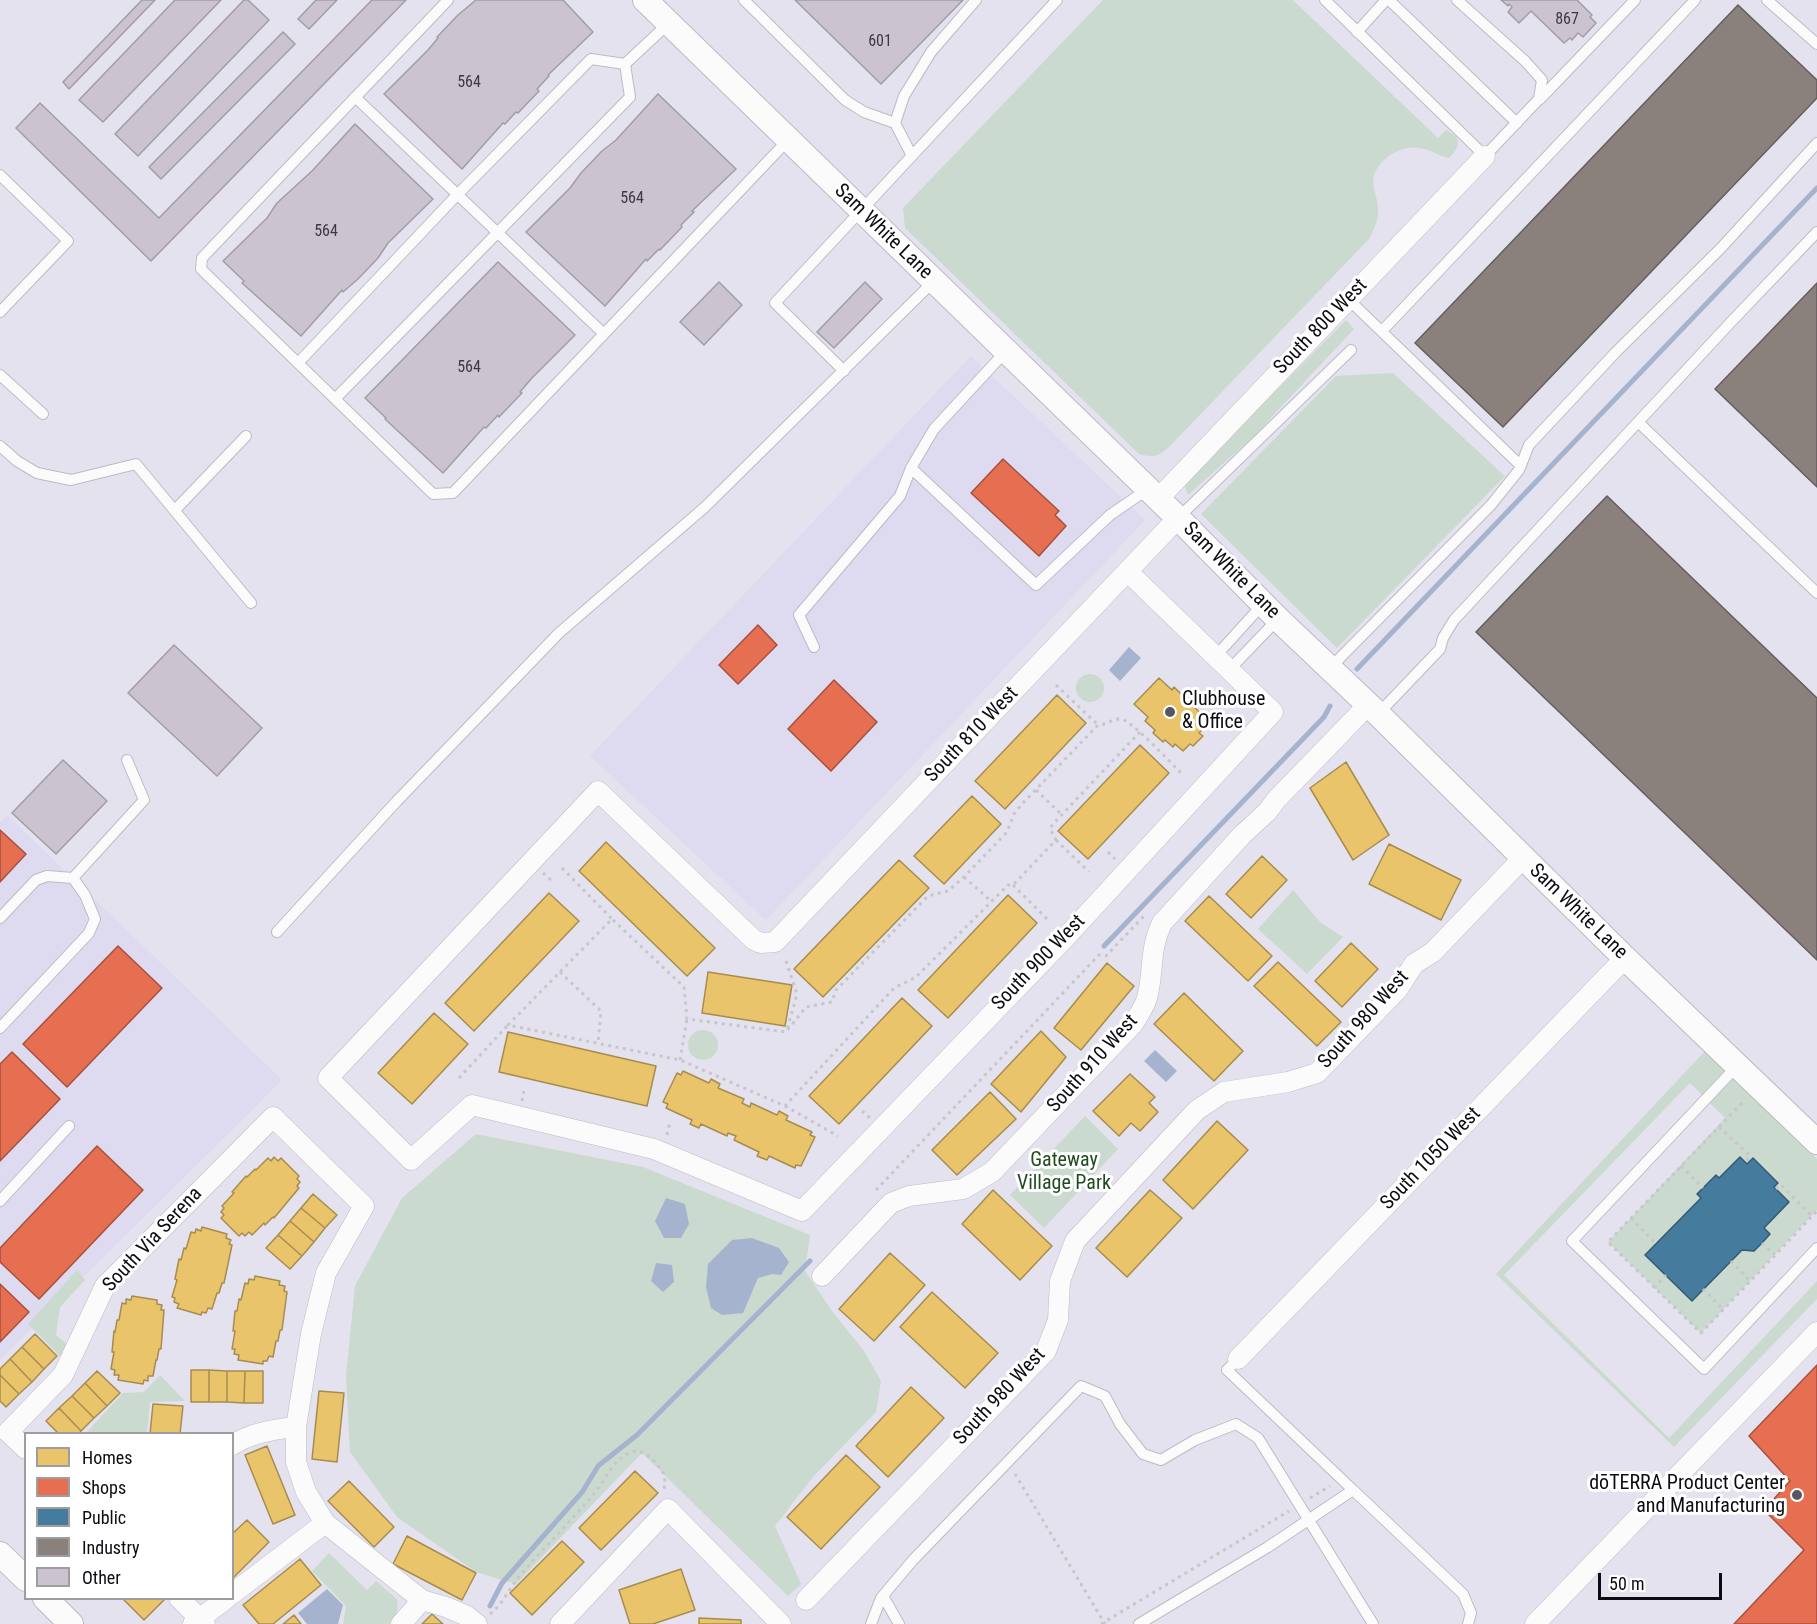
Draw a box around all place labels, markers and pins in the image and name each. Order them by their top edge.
place label: Clubhouse & Office [1182,688,1265,735]
marker: Clubhouse & Office [1163,705,1177,719]
place label: dōTERRA Product Center and Manufacturing [1589,1472,1785,1519]
marker: dōTERRA Product Center and Manufacturing [1790,1488,1804,1502]

